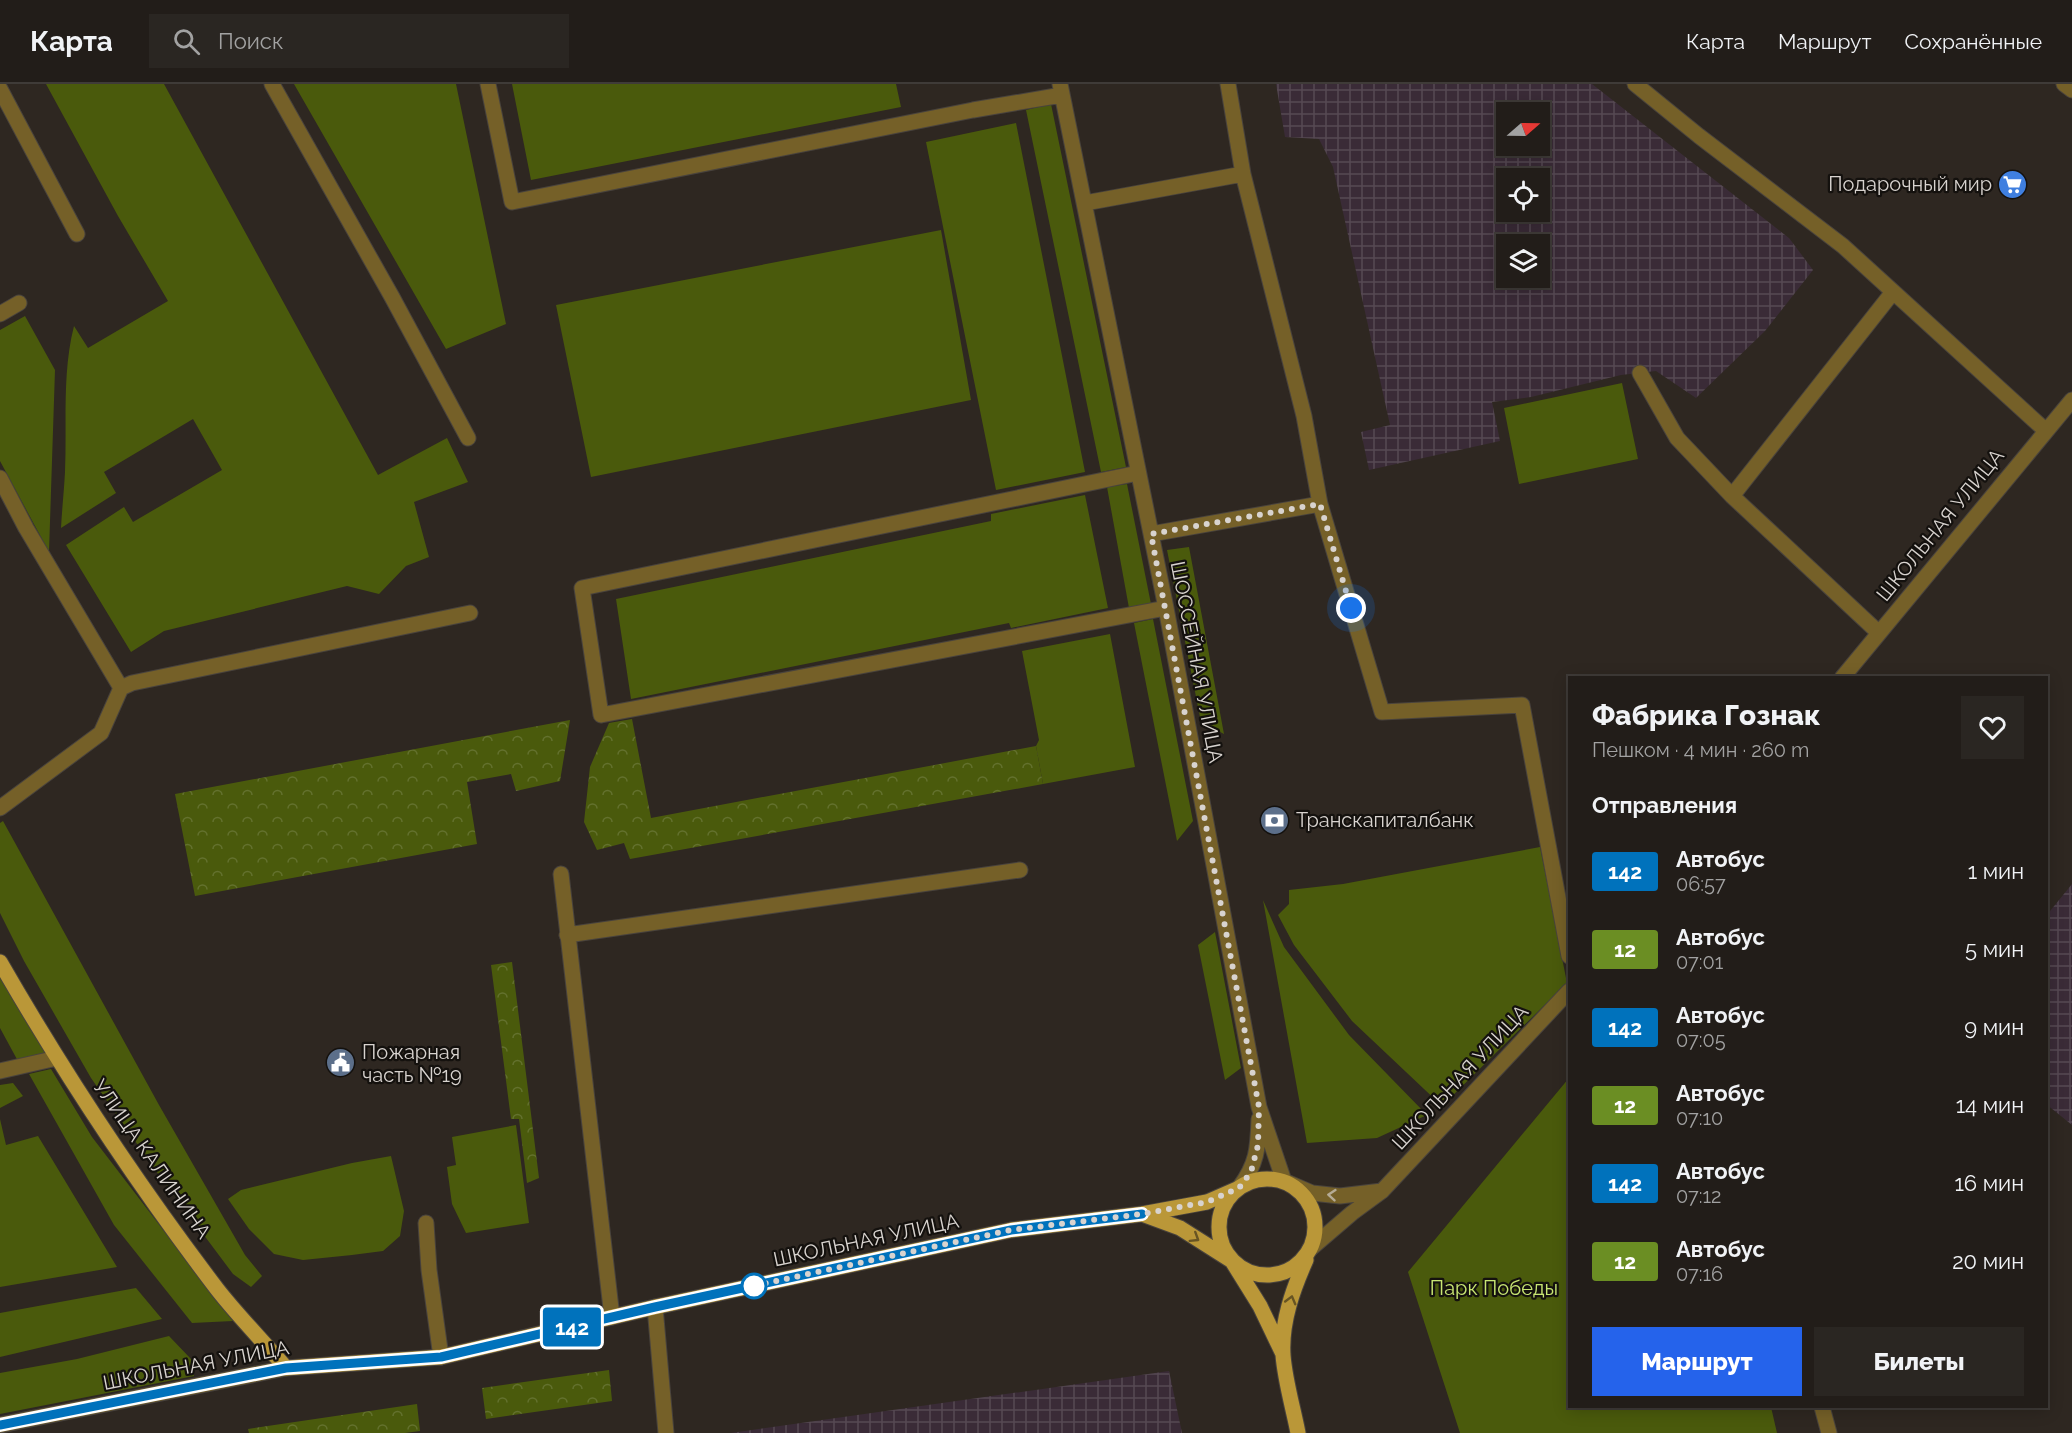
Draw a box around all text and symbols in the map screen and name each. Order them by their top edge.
search box [149,14,569,68]
text: Карта [30,25,113,58]
icon: search [170,25,203,58]
text: Поиск [218,28,283,54]
text: Карта [1686,29,1745,54]
text: Маршрут [1778,29,1871,54]
text: Сохранённые [1904,29,2042,54]
north arrow [1496,102,1550,156]
map controls [1496,102,1550,288]
button: locate [1496,168,1550,222]
supermarket icon: Подарочный мир [1997,168,2029,200]
place label: Подарочный мир [1828,172,1992,196]
button: layers [1496,234,1550,288]
street label: ШКОЛЬНАЯ УЛИЦА [1871,444,2009,606]
street label: ШОССЕЙНАЯ УЛИЦА [1166,559,1228,765]
your location [1336,593,1366,623]
button: heart [1961,696,2024,759]
text: Фабрика Гознак [1592,699,1821,732]
text: Пешком · 4 мин · 260 m [1592,738,1810,762]
text: Отправления [1592,792,1737,818]
bank icon: Транскапиталбанк [1259,804,1291,836]
place label: Транскапиталбанк [1296,808,1474,832]
text: Автобус [1676,846,1765,872]
text: 1 мин [1968,858,2024,884]
text: 142 [1608,859,1642,884]
text: 06:57 [1676,872,1726,896]
text: Автобус [1676,924,1765,950]
text: 5 мин [1965,936,2024,962]
text: 12 [1614,937,1636,962]
text: 07:01 [1676,950,1723,974]
street label: ШКОЛЬНАЯ УЛИЦА [1387,999,1534,1154]
text: Автобус [1676,1002,1765,1028]
text: 9 мин [1964,1014,2024,1040]
text: 142 [1608,1015,1642,1040]
text: 07:05 [1676,1028,1726,1052]
place label: Пожарная часть №19 [362,1040,462,1087]
public building icon: Пожарная часть №19 [325,1047,357,1079]
street label: УЛИЦА КАЛИНИНА [88,1075,216,1244]
text: Автобус [1676,1080,1765,1106]
text: 14 мин [1956,1092,2024,1118]
text: 12 [1614,1093,1636,1118]
text: 07:10 [1676,1106,1723,1130]
text: Автобус [1676,1158,1765,1184]
text: 16 мин [1954,1170,2024,1196]
text: 142 [1608,1171,1642,1196]
text: 07:12 [1676,1184,1722,1208]
one-way arrow [1327,1189,1336,1202]
street label: ШКОЛЬНАЯ УЛИЦА [771,1209,961,1271]
one-way arrow [1188,1231,1199,1242]
text: Автобус [1676,1236,1765,1262]
text: 20 мин [1952,1248,2024,1274]
text: 12 [1614,1249,1636,1274]
text: 07:16 [1676,1262,1723,1286]
unlabelled marker [741,1273,767,1299]
park label: Парк Победы [1430,1276,1558,1300]
one-way arrow [1283,1295,1296,1305]
line badge: 142 [538,1308,606,1346]
text: 142 [555,1315,589,1340]
button: Маршрут [1592,1327,1802,1396]
button: Билеты [1814,1327,2024,1396]
street label: ШКОЛЬНАЯ УЛИЦА [101,1335,292,1395]

